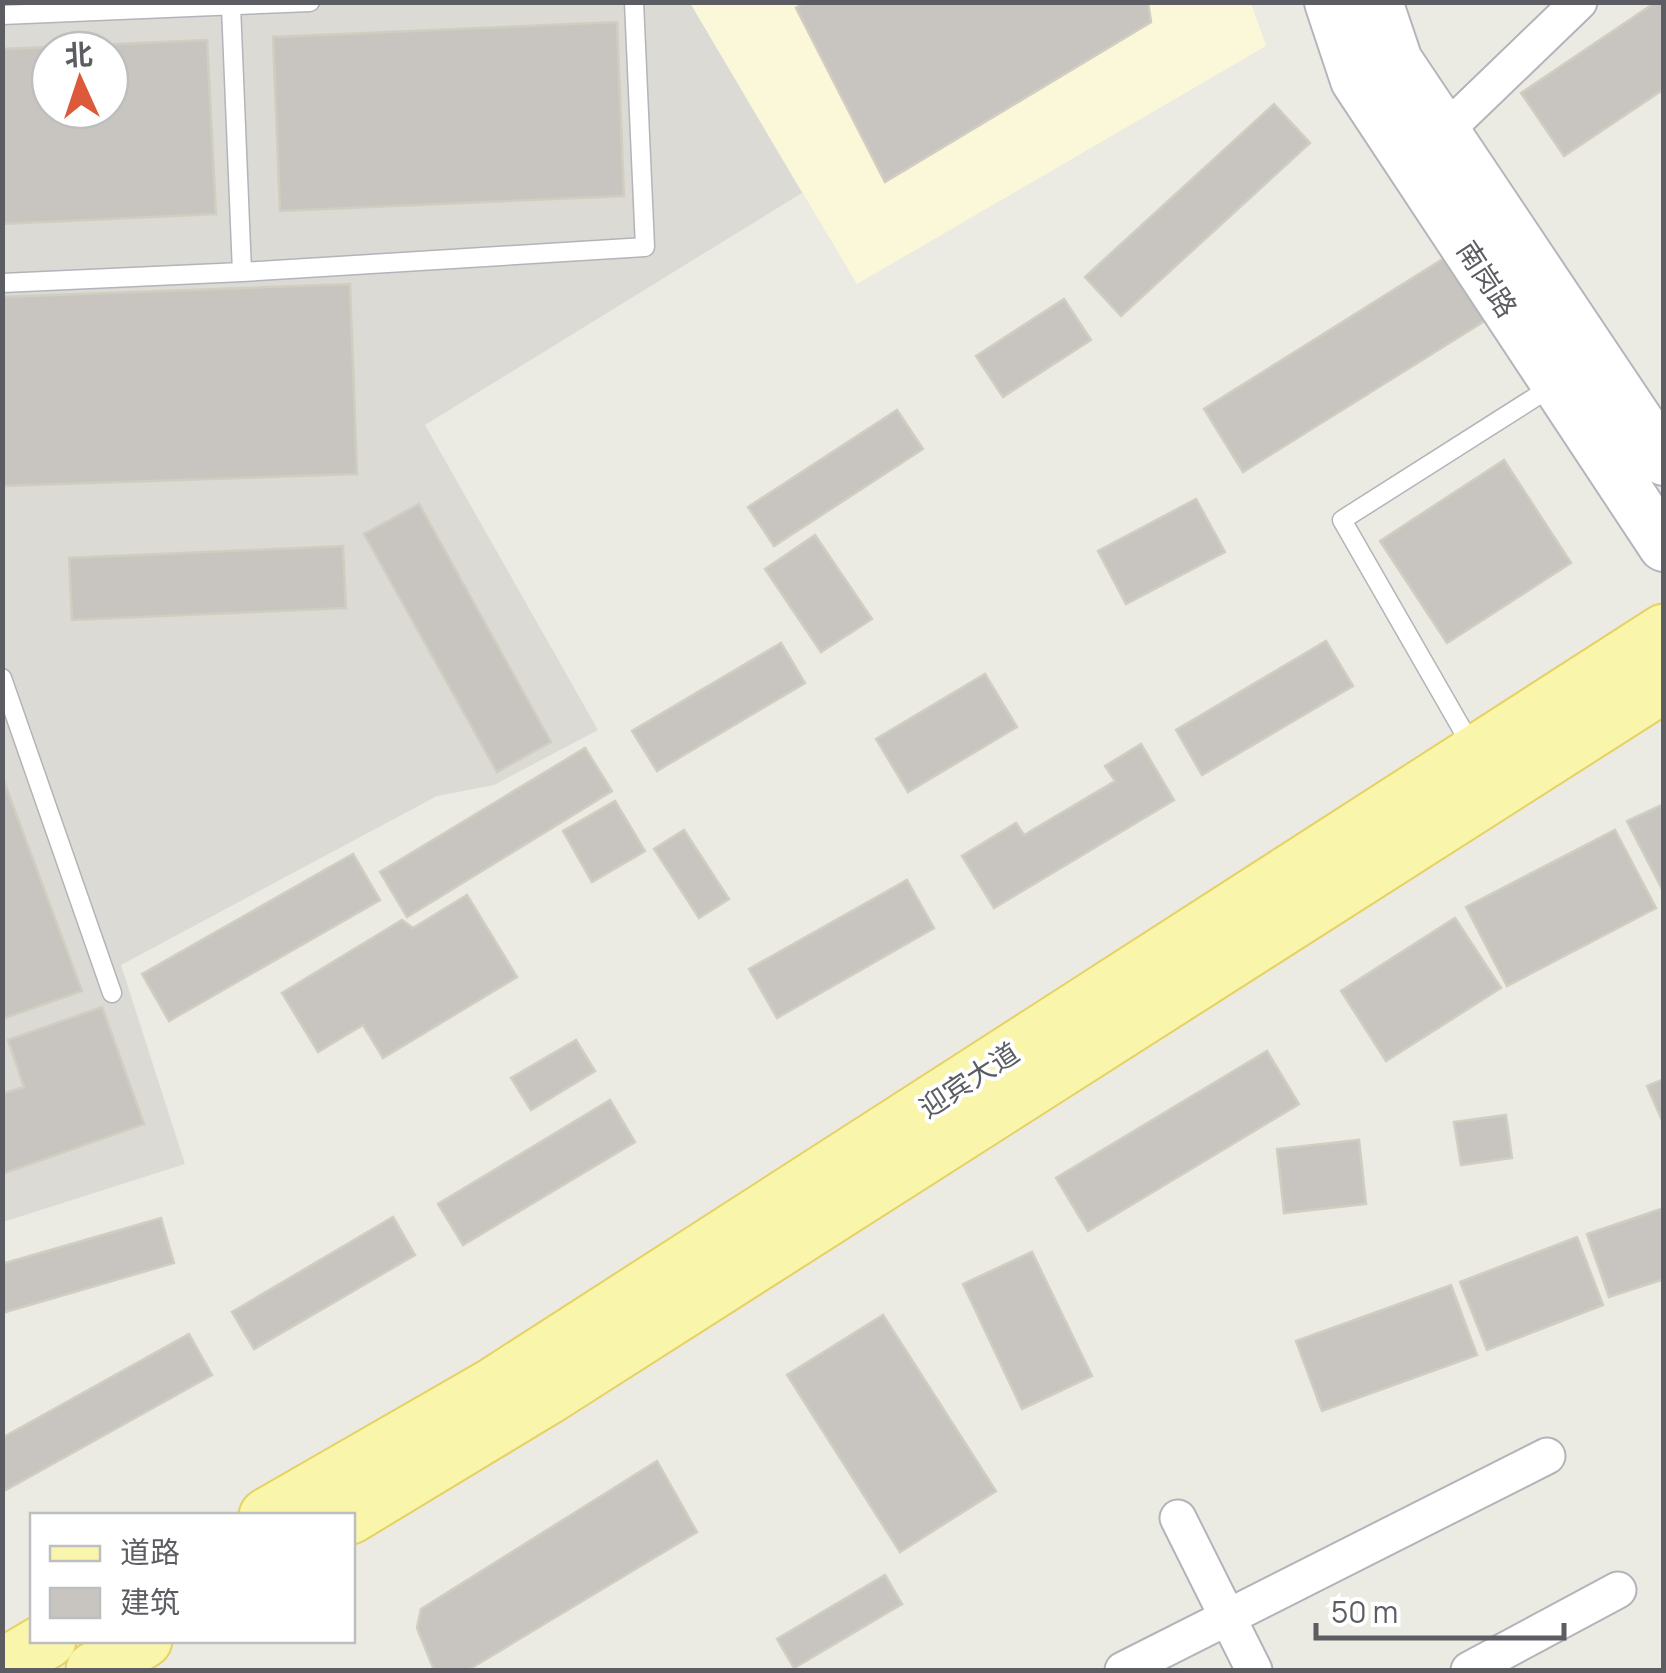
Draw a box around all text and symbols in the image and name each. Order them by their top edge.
north arrow [30,30,130,130]
text: 北 [64,34,94,74]
street label: 南岗路 [1449,233,1527,324]
street label: 迎宾大道 [911,1033,1026,1126]
legend [30,1513,355,1643]
text: 道路 [120,1531,180,1572]
scale bar [1316,1578,1564,1640]
text: 建筑 [120,1581,180,1622]
text: 50 m [1331,1591,1398,1632]

